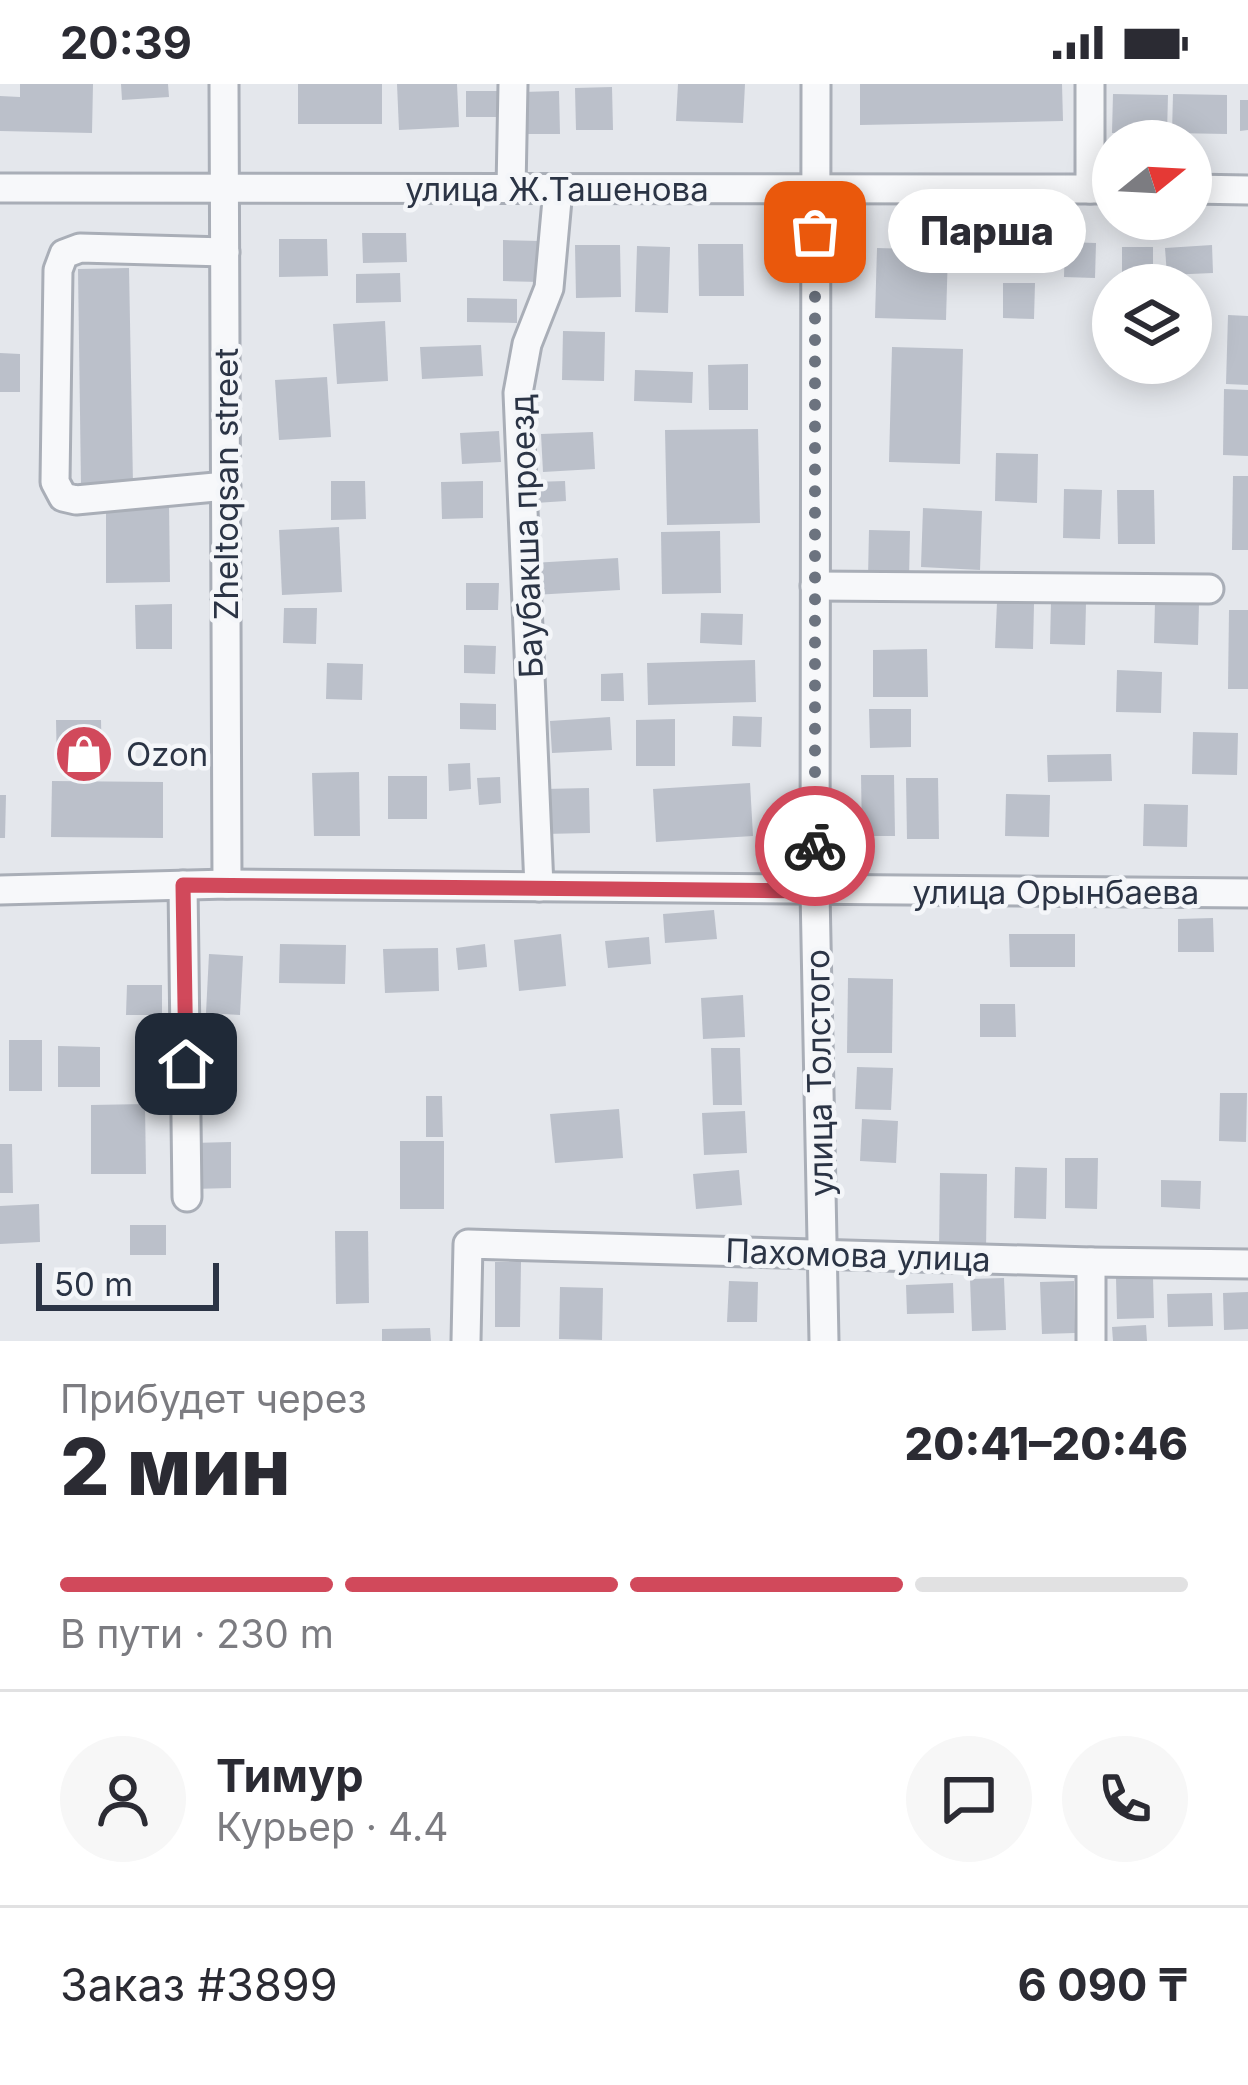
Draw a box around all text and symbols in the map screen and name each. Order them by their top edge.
text: 20:39 [60,15,192,70]
north arrow [1092,120,1212,240]
map controls [1092,120,1212,384]
street label: улица Ж.Ташенова [405,169,709,209]
pin [764,181,866,283]
callout: Парша [887,190,1085,274]
icon: bag [782,199,848,265]
text: Парша [920,207,1054,254]
button: layers [1092,264,1212,384]
street label: Zheltoqsan street [206,348,246,620]
street label: Баубакша проезд [501,393,551,679]
shop icon: Ozon [53,723,115,785]
place label: Ozon [126,734,208,774]
courier [755,786,875,906]
icon: bike [782,813,848,879]
street label: улица Орынбаева [913,872,1199,912]
street label: улица Толстого [797,949,841,1197]
pin [135,1013,237,1115]
icon: home [153,1031,219,1097]
street label: Пахомова улица [725,1230,991,1280]
scale bar [36,1257,219,1310]
text: 50 m [54,1264,133,1304]
text: Прибудет через [60,1375,367,1422]
text: 20:41–20:46 [905,1416,1188,1471]
text: 2 мин [60,1419,291,1514]
text: В пути · 230 m [60,1610,334,1657]
button: person [60,1736,186,1862]
button: chat [906,1736,1032,1862]
button: phone [1062,1736,1188,1862]
text: Тимур [216,1748,364,1803]
text: Курьер · 4.4 [216,1803,448,1850]
text: Заказ #3899 [60,1957,338,2012]
text: 6 090 ₸ [1017,1957,1188,2012]

